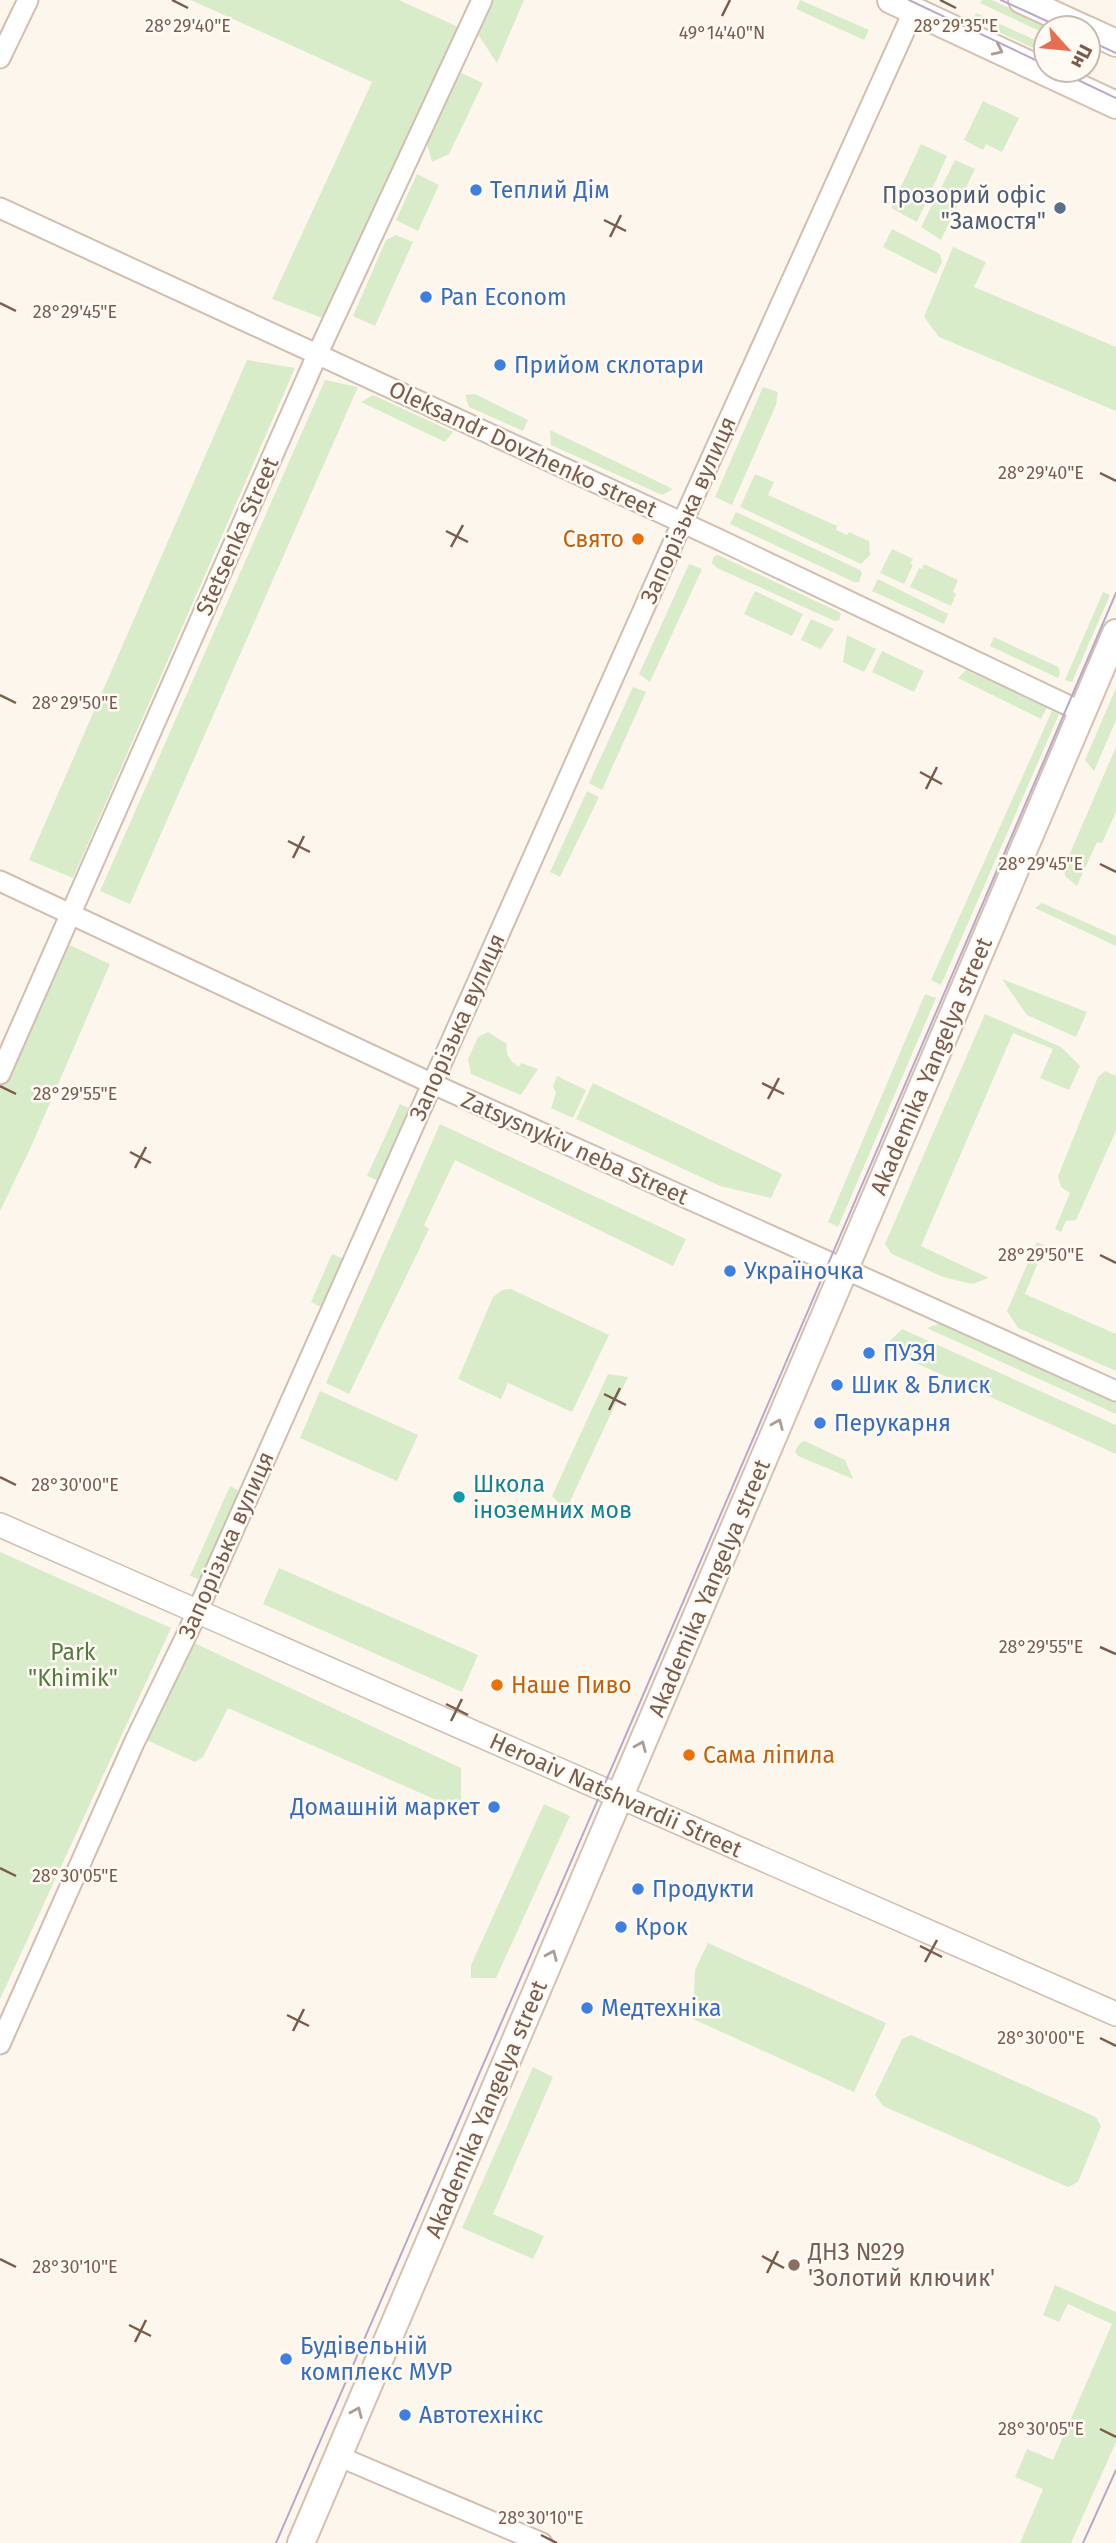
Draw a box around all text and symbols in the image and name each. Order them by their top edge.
north arrow [1032,14,1102,84]
text: 28°29'40"E [145,15,231,37]
text: 28°29'35"E [914,15,998,37]
text: 49°14'40"N [679,22,765,44]
text: Пн [1066,41,1097,72]
one-way arrow [990,42,1003,56]
place label: Теплий Дім [490,176,610,204]
place label: Прозорий офіс "Замостя" [882,181,1046,235]
marker: Теплий Дім [468,182,484,198]
marker: Прозорий офіс "Замостя" [1052,200,1068,216]
place label: Pan Econom [440,283,567,311]
marker: Pan Econom [418,289,434,305]
text: 28°29'45"E [33,301,117,323]
place label: Прийом склотари [514,351,704,379]
marker: Прийом склотари [492,357,508,373]
street label: Oleksandr Dovzhenko street [384,374,662,524]
street label: Запорізька вулиця [634,412,742,608]
street label: Stetsenka Street [190,452,285,620]
text: 28°29'40"E [998,462,1084,484]
place label: Свято [563,525,624,553]
marker: Свято [630,531,646,547]
text: 28°29'50"E [32,692,118,714]
text: 28°29'45"E [999,853,1083,875]
street label: Запорізька вулиця [403,929,511,1125]
street label: Akademika Yangelya street [864,932,998,1199]
text: 28°29'55"E [33,1083,117,1105]
street label: Zatsysnykiv neba Street [457,1085,693,1211]
text: 28°29'50"E [998,1244,1084,1266]
place label: Україночка [744,1257,864,1285]
marker: Україночка [722,1263,738,1279]
place label: ПУЗЯ [883,1339,936,1367]
marker: ПУЗЯ [861,1345,877,1361]
place label: Шик & Блиск [851,1371,990,1399]
marker: Шик & Блиск [829,1377,845,1393]
place label: Перукарня [834,1409,951,1437]
marker: Перукарня [812,1415,828,1431]
one-way arrow [770,1419,784,1431]
street label: Запорізька вулиця [172,1447,280,1643]
street label: Akademika Yangelya street [642,1454,776,1721]
place label: Школа іноземних мов [473,1470,632,1524]
text: 28°30'00"E [31,1474,119,1496]
marker: Школа іноземних мов [451,1489,467,1505]
text: 28°29'55"E [999,1636,1083,1658]
park label: Park "Khimik" [28,1638,118,1692]
place label: Наше Пиво [511,1671,632,1699]
marker: Наше Пиво [489,1677,505,1693]
street label: Heroaiv Natshvardii Street [485,1727,747,1864]
one-way arrow [633,1741,647,1753]
place label: Сама ліпила [703,1741,835,1769]
marker: Сама ліпила [681,1747,697,1763]
place label: Домашній маркет [290,1793,481,1821]
marker: Домашній маркет [486,1799,502,1815]
text: 28°30'05"E [32,1865,118,1887]
place label: Продукти [652,1875,755,1903]
marker: Продукти [630,1881,646,1897]
place label: Крок [635,1913,688,1941]
marker: Крок [613,1919,629,1935]
one-way arrow [543,1950,557,1962]
street label: Akademika Yangelya street [419,1975,553,2242]
place label: Медтехніка [601,1994,721,2022]
marker: Медтехніка [579,2000,595,2016]
text: 28°30'00"E [997,2027,1085,2049]
place label: ДНЗ №29 'Золотий ключик' [807,2238,995,2292]
text: 28°30'10"E [32,2256,118,2278]
marker: ДНЗ №29 'Золотий ключик' [786,2257,802,2273]
place label: Будівельній комплекс МУР [300,2332,452,2386]
marker: Будівельній комплекс МУР [278,2351,294,2367]
place label: Автотехнікс [419,2401,543,2429]
one-way arrow [348,2407,362,2419]
marker: Автотехнікс [397,2407,413,2423]
text: 28°30'05"E [998,2418,1084,2440]
text: 28°30'10"E [498,2507,584,2529]

